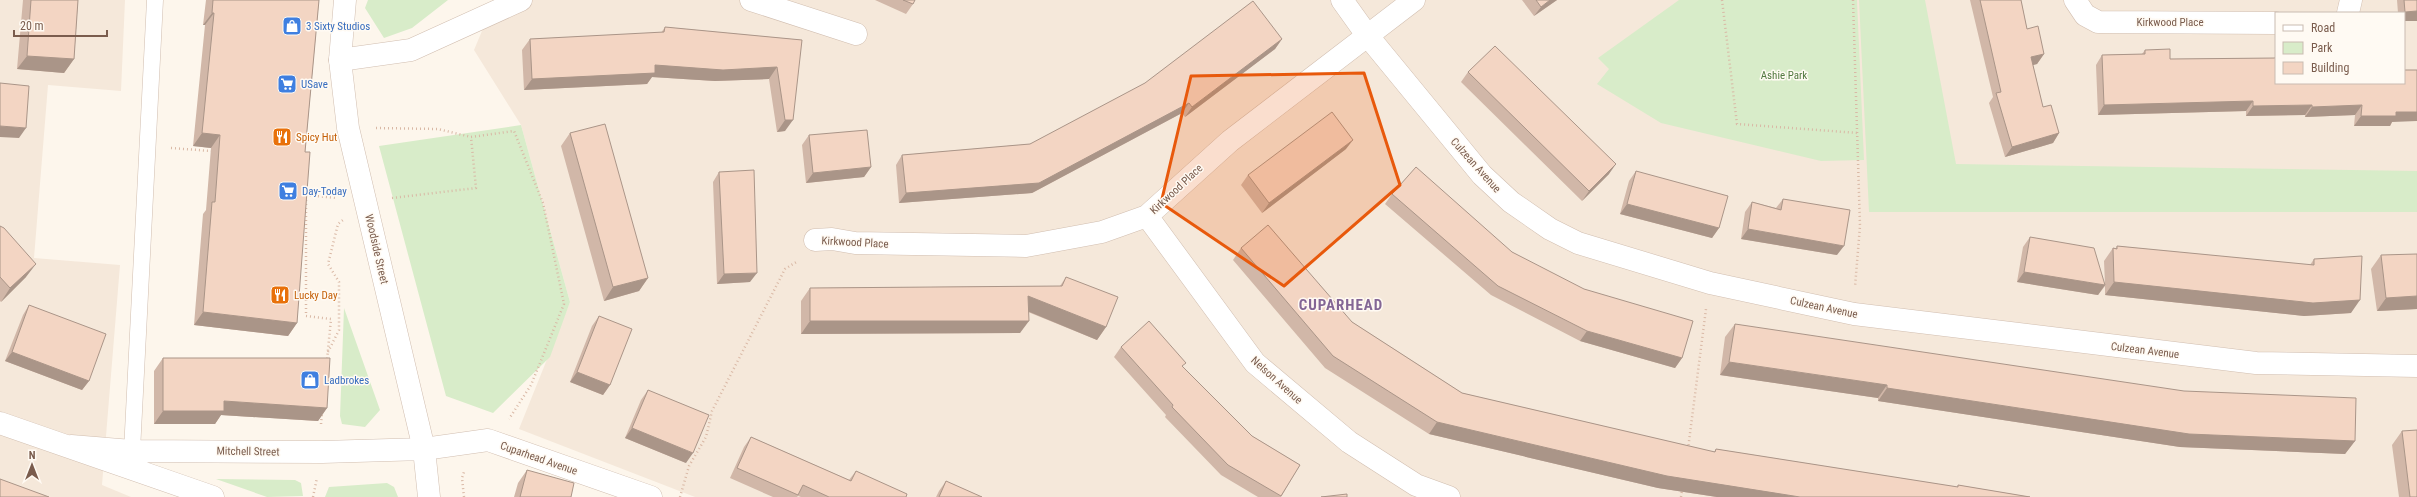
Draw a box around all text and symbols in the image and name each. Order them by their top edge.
scale bar [14,12,107,38]
legend [2275,12,2405,84]
shop icon: 3 Sixty Studios [281,15,303,37]
street label: Kirkwood Place [2136,16,2204,29]
text: 20 m [20,19,44,33]
place label: 3 Sixty Studios [306,20,370,33]
text: Road [2311,21,2335,35]
text: Park [2311,41,2333,55]
text: Building [2311,61,2349,75]
park label: Ashie Park [1761,69,1807,82]
supermarket icon: USave [276,73,298,95]
place label: USave [301,78,328,91]
restaurant icon: Spicy Hut [271,126,293,148]
place label: Spicy Hut [296,131,337,144]
street label: Culzean Avenue [1448,135,1503,195]
street label: Kirkwood Place [1147,162,1205,217]
supermarket icon: Day-Today [277,180,299,202]
place label: Day-Today [302,185,347,198]
street label: Woodside Street [362,213,391,285]
street label: Kirkwood Place [821,234,889,251]
restaurant icon: Lucky Day [269,284,291,306]
place label: Lucky Day [294,289,338,302]
street label: Culzean Avenue [1789,294,1859,321]
district label: CUPARHEAD [1299,296,1383,314]
street label: Culzean Avenue [2110,340,2180,361]
street label: Nelson Avenue [1248,354,1305,407]
shop icon: Ladbrokes [299,369,321,391]
place label: Ladbrokes [324,374,369,387]
street label: Cuparhead Avenue [498,439,579,478]
street label: Mitchell Street [216,444,280,459]
north arrow [12,445,52,485]
text: N [29,449,36,462]

